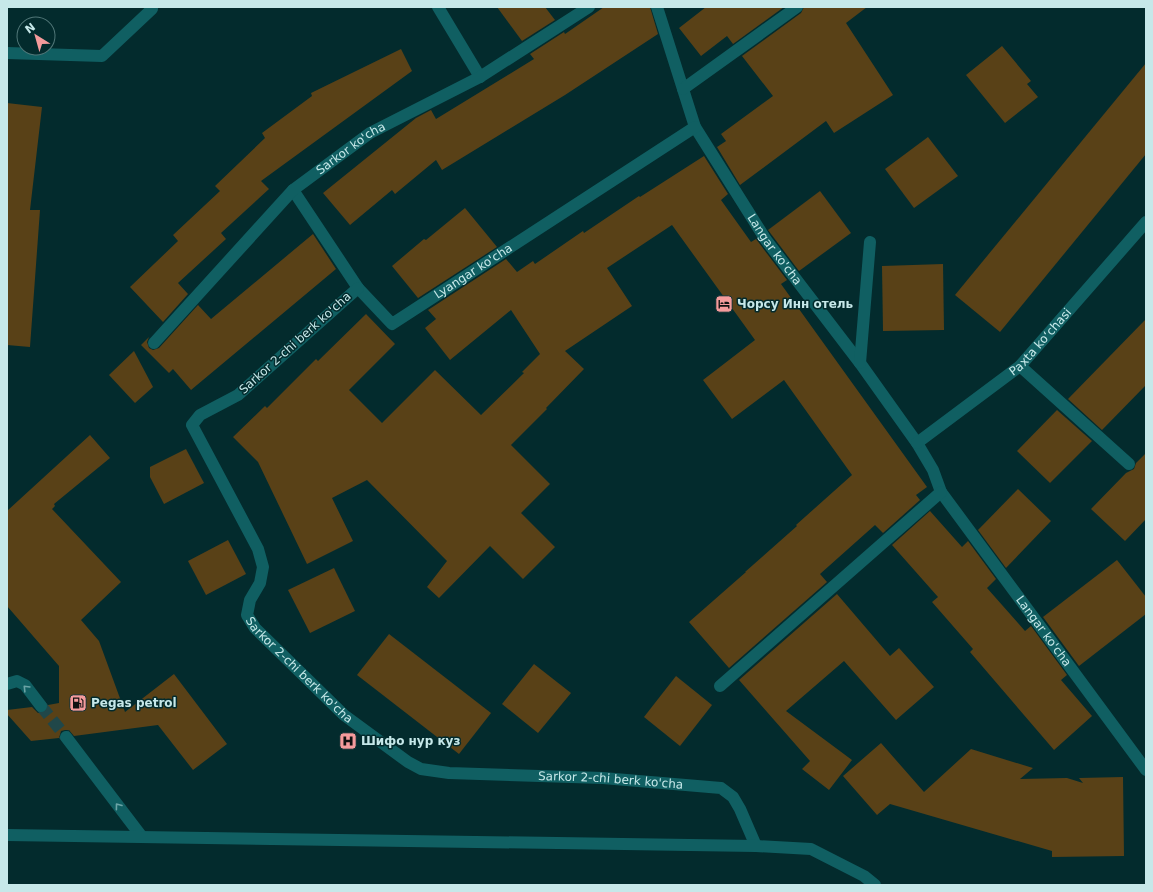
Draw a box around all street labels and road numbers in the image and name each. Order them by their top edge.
street label: Sarkor ko'cha [313,119,388,177]
street label: Langar ko'cha [744,211,805,288]
street label: Lyangar ko'cha [432,241,515,302]
street label: Sarkor 2-chi berk ko'cha [236,289,354,397]
street label: Paxta ko‘chasi [1007,305,1074,379]
street label: Langar ko'cha [1013,593,1074,669]
street label: Sarkor 2-chi berk ko'cha [243,614,355,726]
street label: Sarkor 2-chi berk ko'cha [538,769,684,792]

